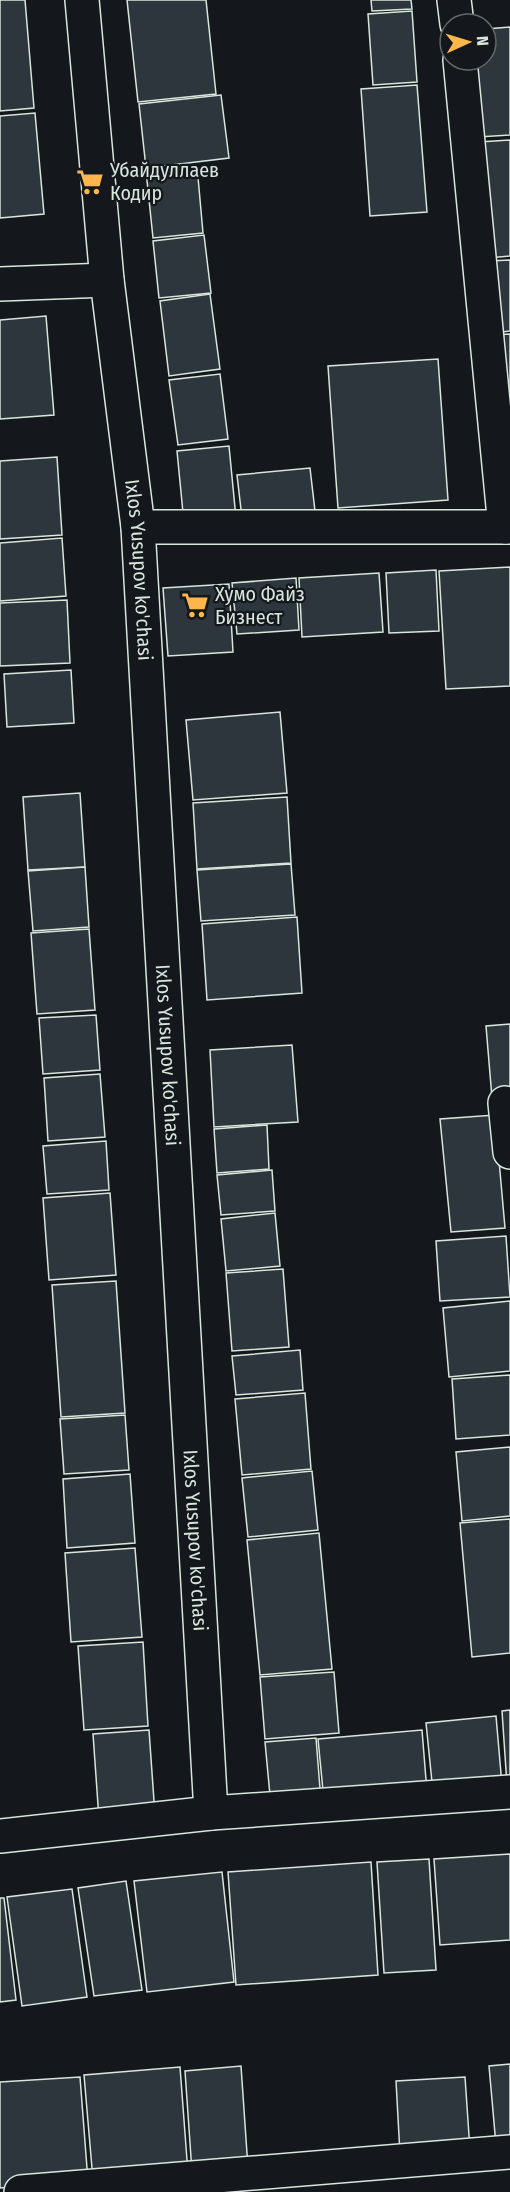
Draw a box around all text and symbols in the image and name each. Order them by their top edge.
north arrow [438,12,498,72]
text: N [473,36,492,46]
place label: Убайдуллаев Кодир [109,158,219,205]
supermarket icon: Убайдуллаев Кодир [75,167,105,197]
street label: Ixlos Yusupov ko'chasi [120,478,158,661]
place label: Хумо Файз Бизнест [215,582,305,629]
supermarket icon: Хумо Файз Бизнест [180,590,210,620]
street label: Ixlos Yusupov ko'chasi [151,964,185,1147]
street label: Ixlos Yusupov ko'chasi [178,1449,213,1632]

